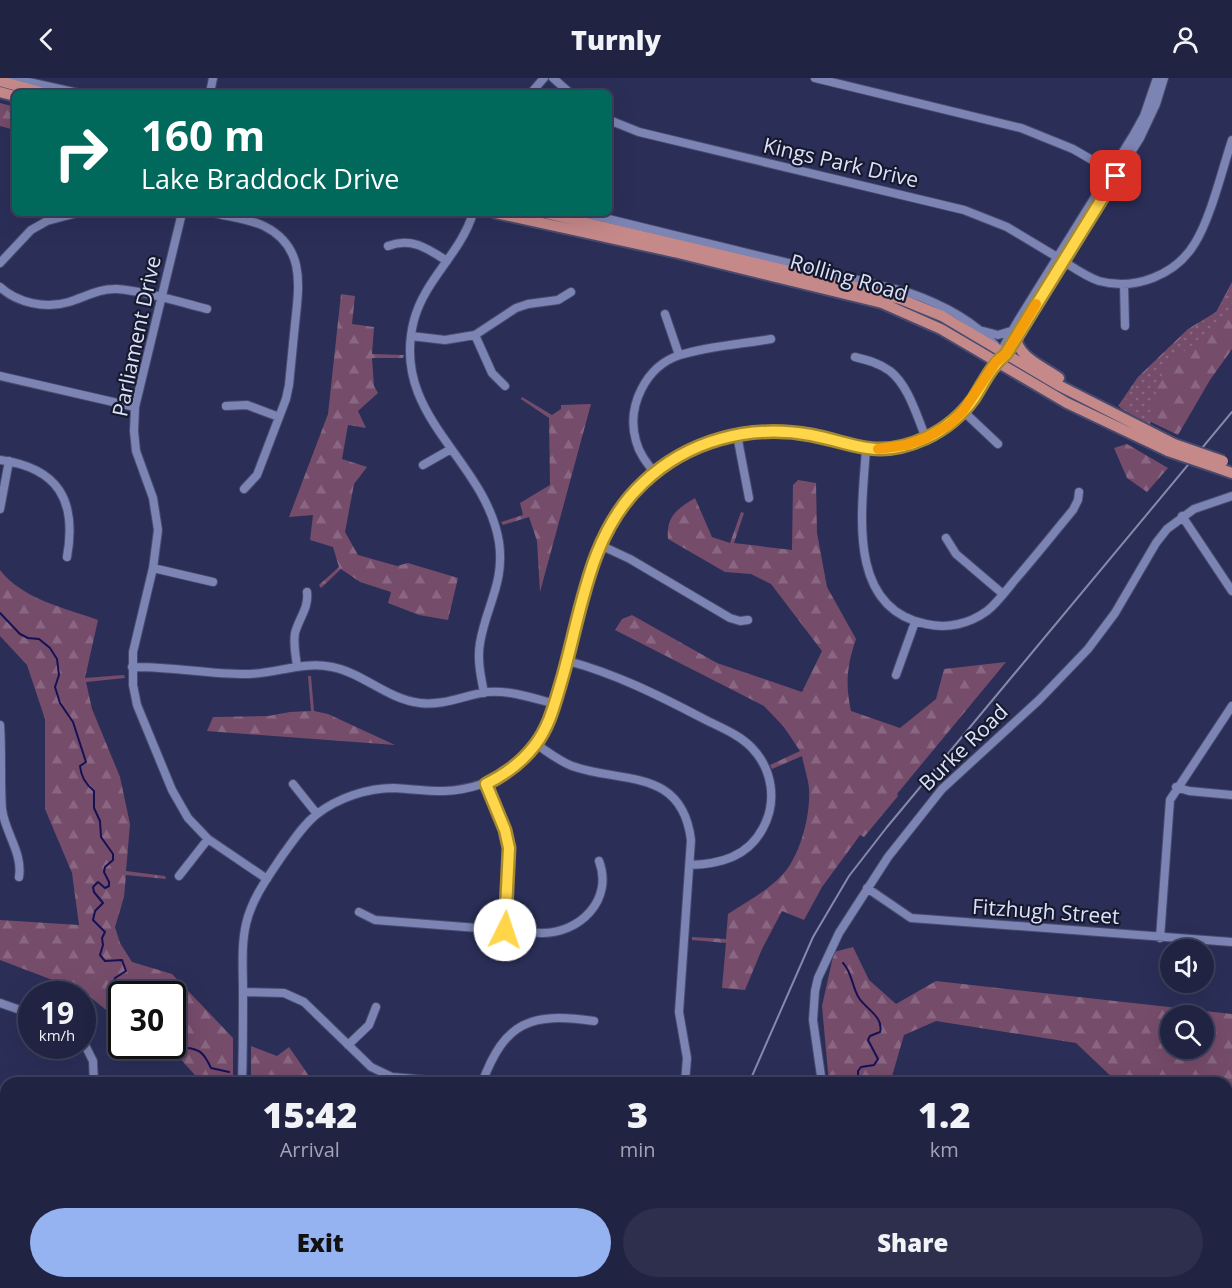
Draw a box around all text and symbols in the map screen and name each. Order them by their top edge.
text: Turnly [571,21,661,58]
icon: back [30,23,63,56]
icon: person [1169,23,1202,56]
text: 160 m [141,106,265,163]
icon: right [42,114,120,192]
street label: Kings Park Drive [761,131,921,193]
pin [1090,150,1141,201]
icon: arrive [1099,159,1132,192]
text: Lake Braddock Drive [141,160,399,197]
street label: Rolling Road [787,247,911,307]
street label: Parliament Drive [105,253,167,419]
street label: Burke Road [912,698,1014,796]
street label: Fitzhugh Street [971,892,1121,930]
position arrow [473,898,537,962]
map controls [1160,939,1214,1059]
button: sound [1160,939,1214,993]
speed limit sign: 30 [108,981,186,1059]
text: 19 [40,992,74,1033]
button: search [1160,1005,1214,1059]
text: km/h [39,1025,75,1045]
text: 15:42 [262,1090,357,1139]
text: 3 [627,1090,648,1139]
text: 1.2 [918,1090,971,1139]
text: Arrival [280,1136,340,1163]
text: min [620,1136,656,1163]
text: km [930,1136,959,1163]
button: Exit [30,1208,611,1277]
button: Share [623,1208,1203,1277]

